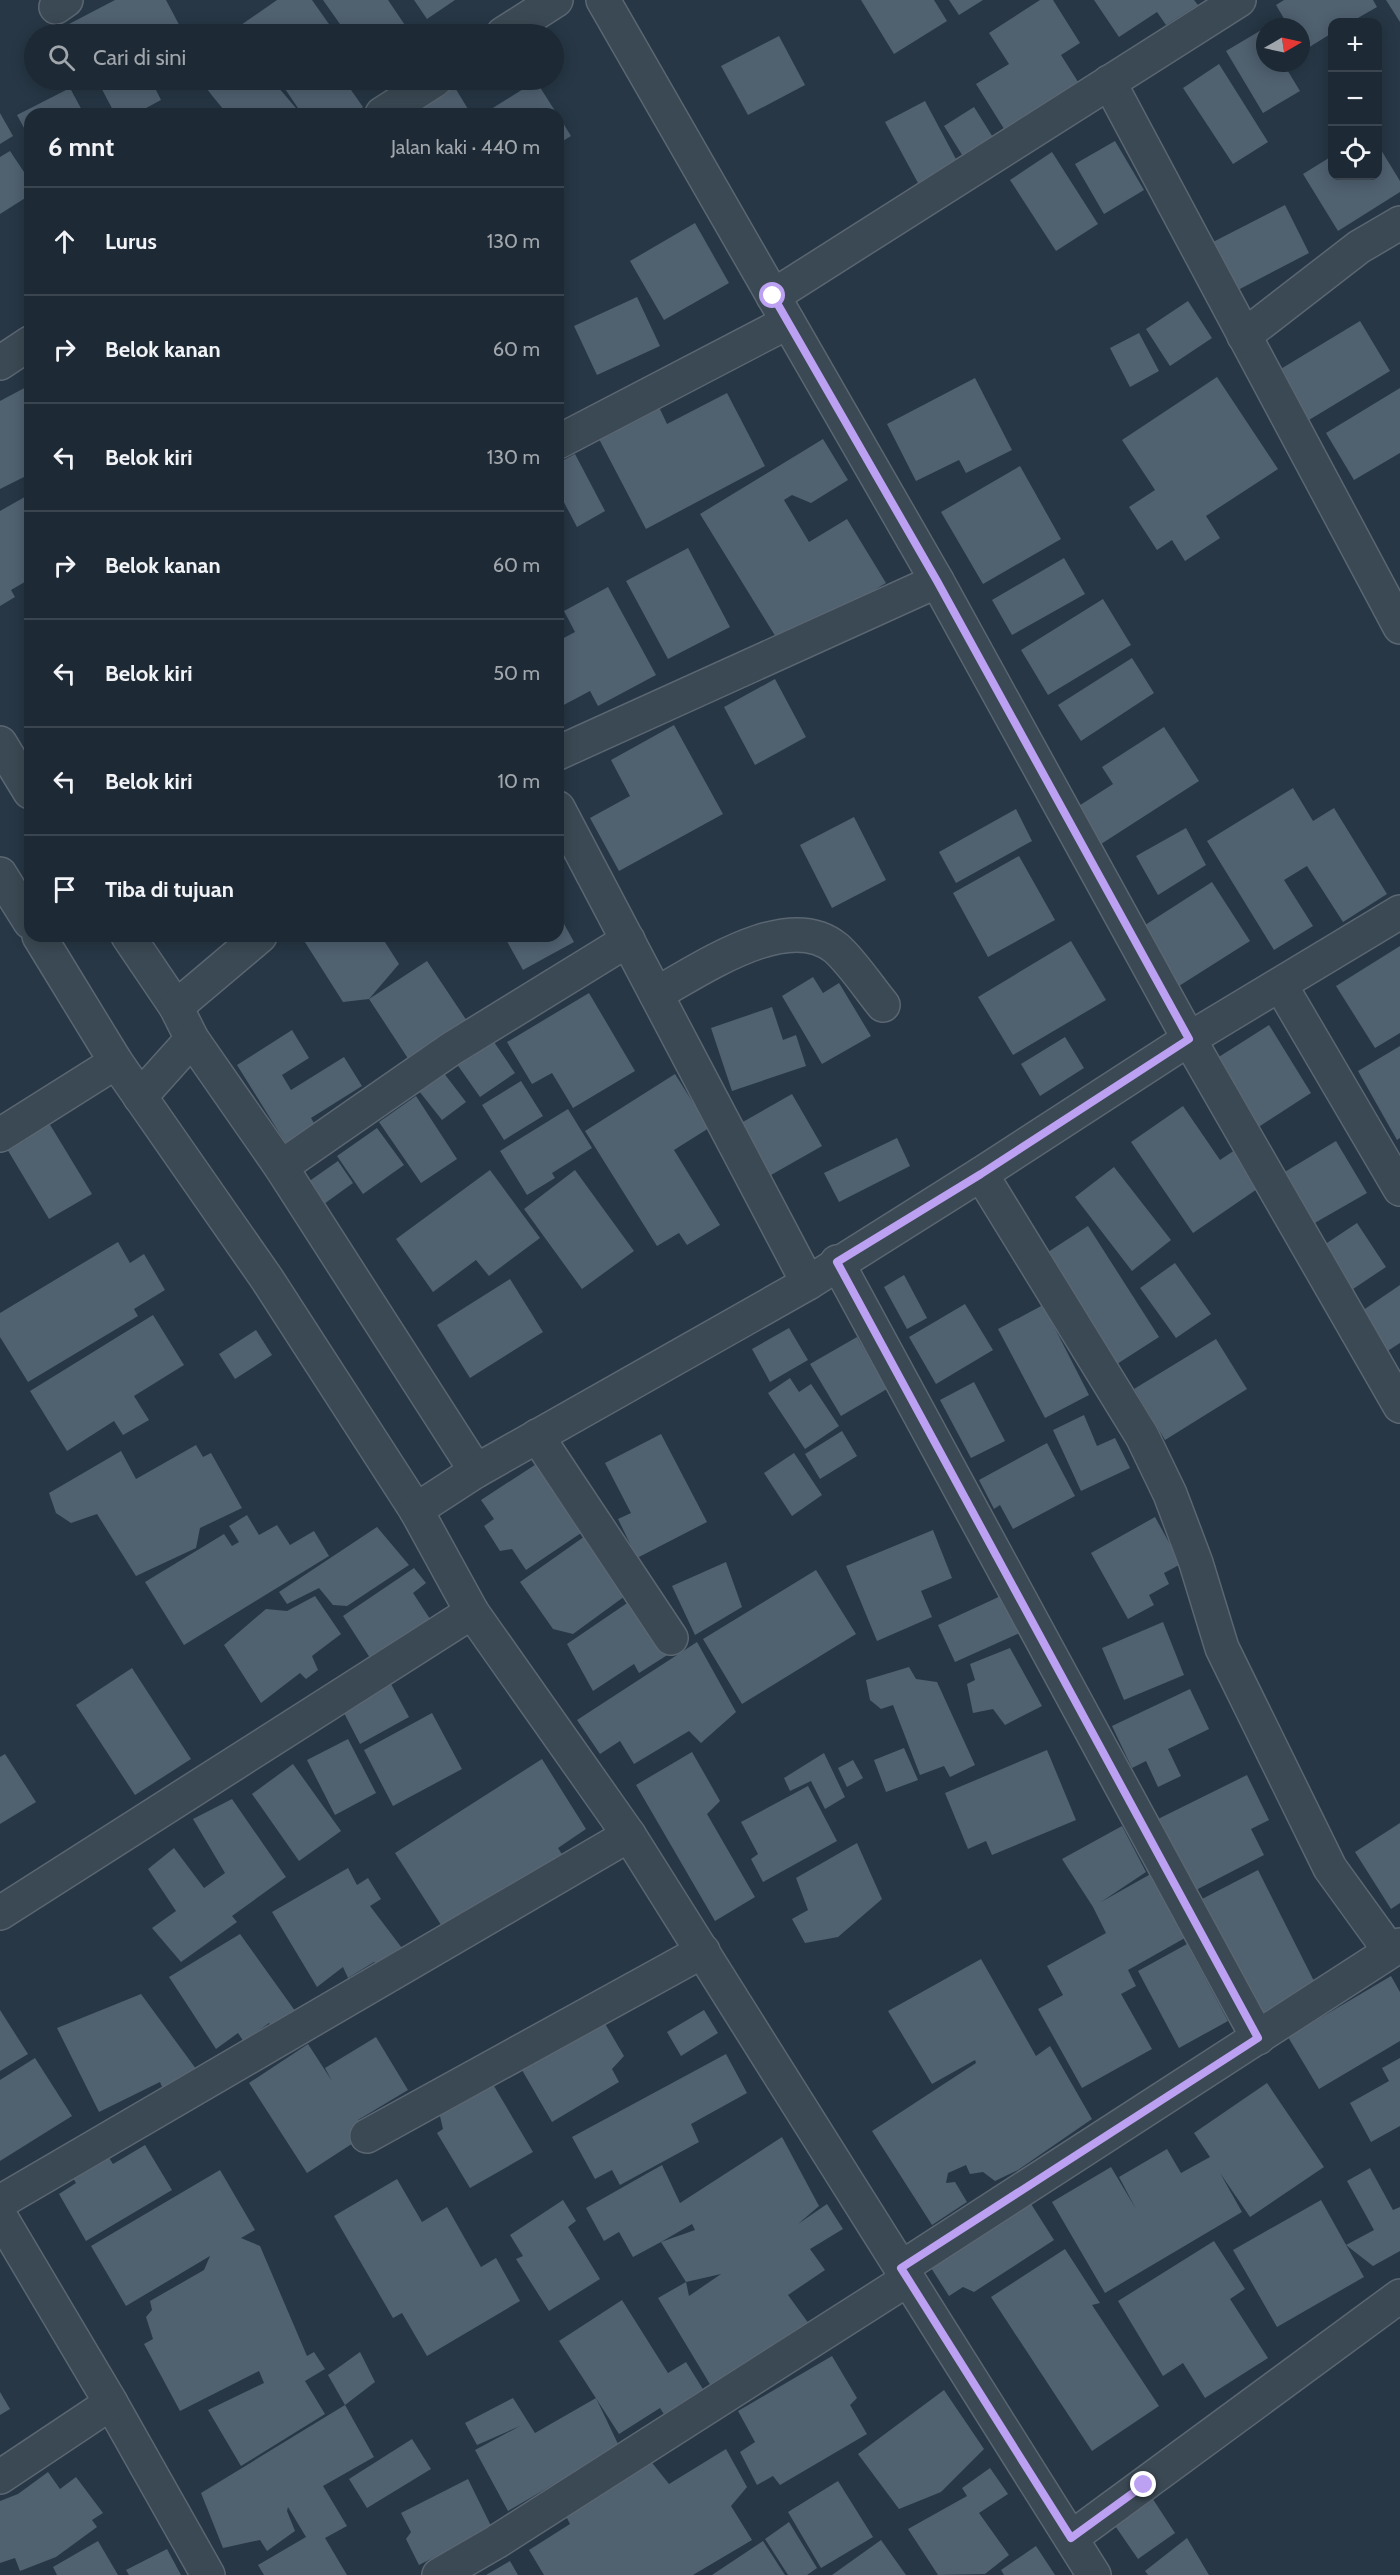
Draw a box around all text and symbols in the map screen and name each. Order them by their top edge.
north arrow [1256,18,1310,72]
map controls [1328,18,1382,180]
button: + [1328,18,1382,72]
search box [24,24,564,90]
icon: search [45,41,78,74]
text: Cari di sini [93,44,186,71]
button: − [1328,72,1382,126]
button: locate [1328,126,1382,180]
text: 6 mnt [48,131,114,163]
text: Jalan kaki · 440 m [391,135,540,159]
icon: ahead [48,225,81,258]
text: Lurus [105,228,157,255]
text: 130 m [487,229,540,253]
route start [759,282,785,308]
icon: right [48,333,81,366]
text: Belok kanan [105,336,221,363]
text: 60 m [493,337,540,361]
icon: left [48,441,81,474]
text: Belok kiri [105,444,192,471]
text: 130 m [487,445,540,469]
icon: right [48,549,81,582]
text: Belok kanan [105,552,221,579]
text: 60 m [493,553,540,577]
icon: left [48,657,81,690]
text: Belok kiri [105,660,192,687]
text: 50 m [493,661,540,685]
icon: left [48,765,81,798]
text: Belok kiri [105,768,192,795]
text: 10 m [497,769,540,793]
icon: arrive [48,873,81,906]
text: Tiba di tujuan [105,876,234,903]
route end [1130,2471,1156,2497]

